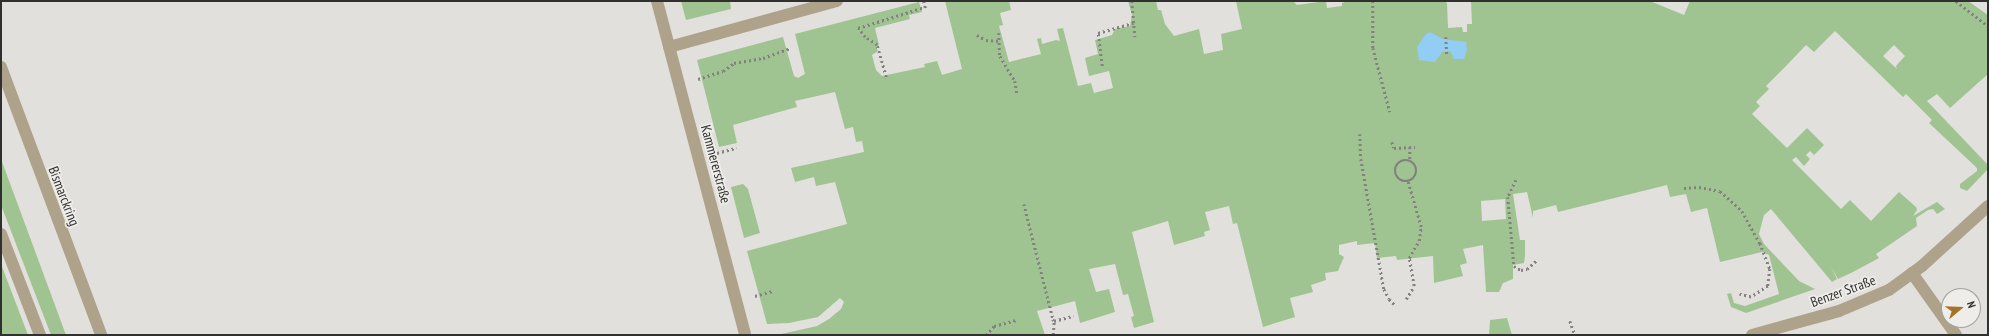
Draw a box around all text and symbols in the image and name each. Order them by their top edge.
street label: Kammererstraße [697,123,735,205]
street label: Bismarckring [45,164,83,228]
street label: Benzer Straße [1808,271,1878,311]
north arrow [1941,288,1981,328]
text: N [1964,299,1979,310]

